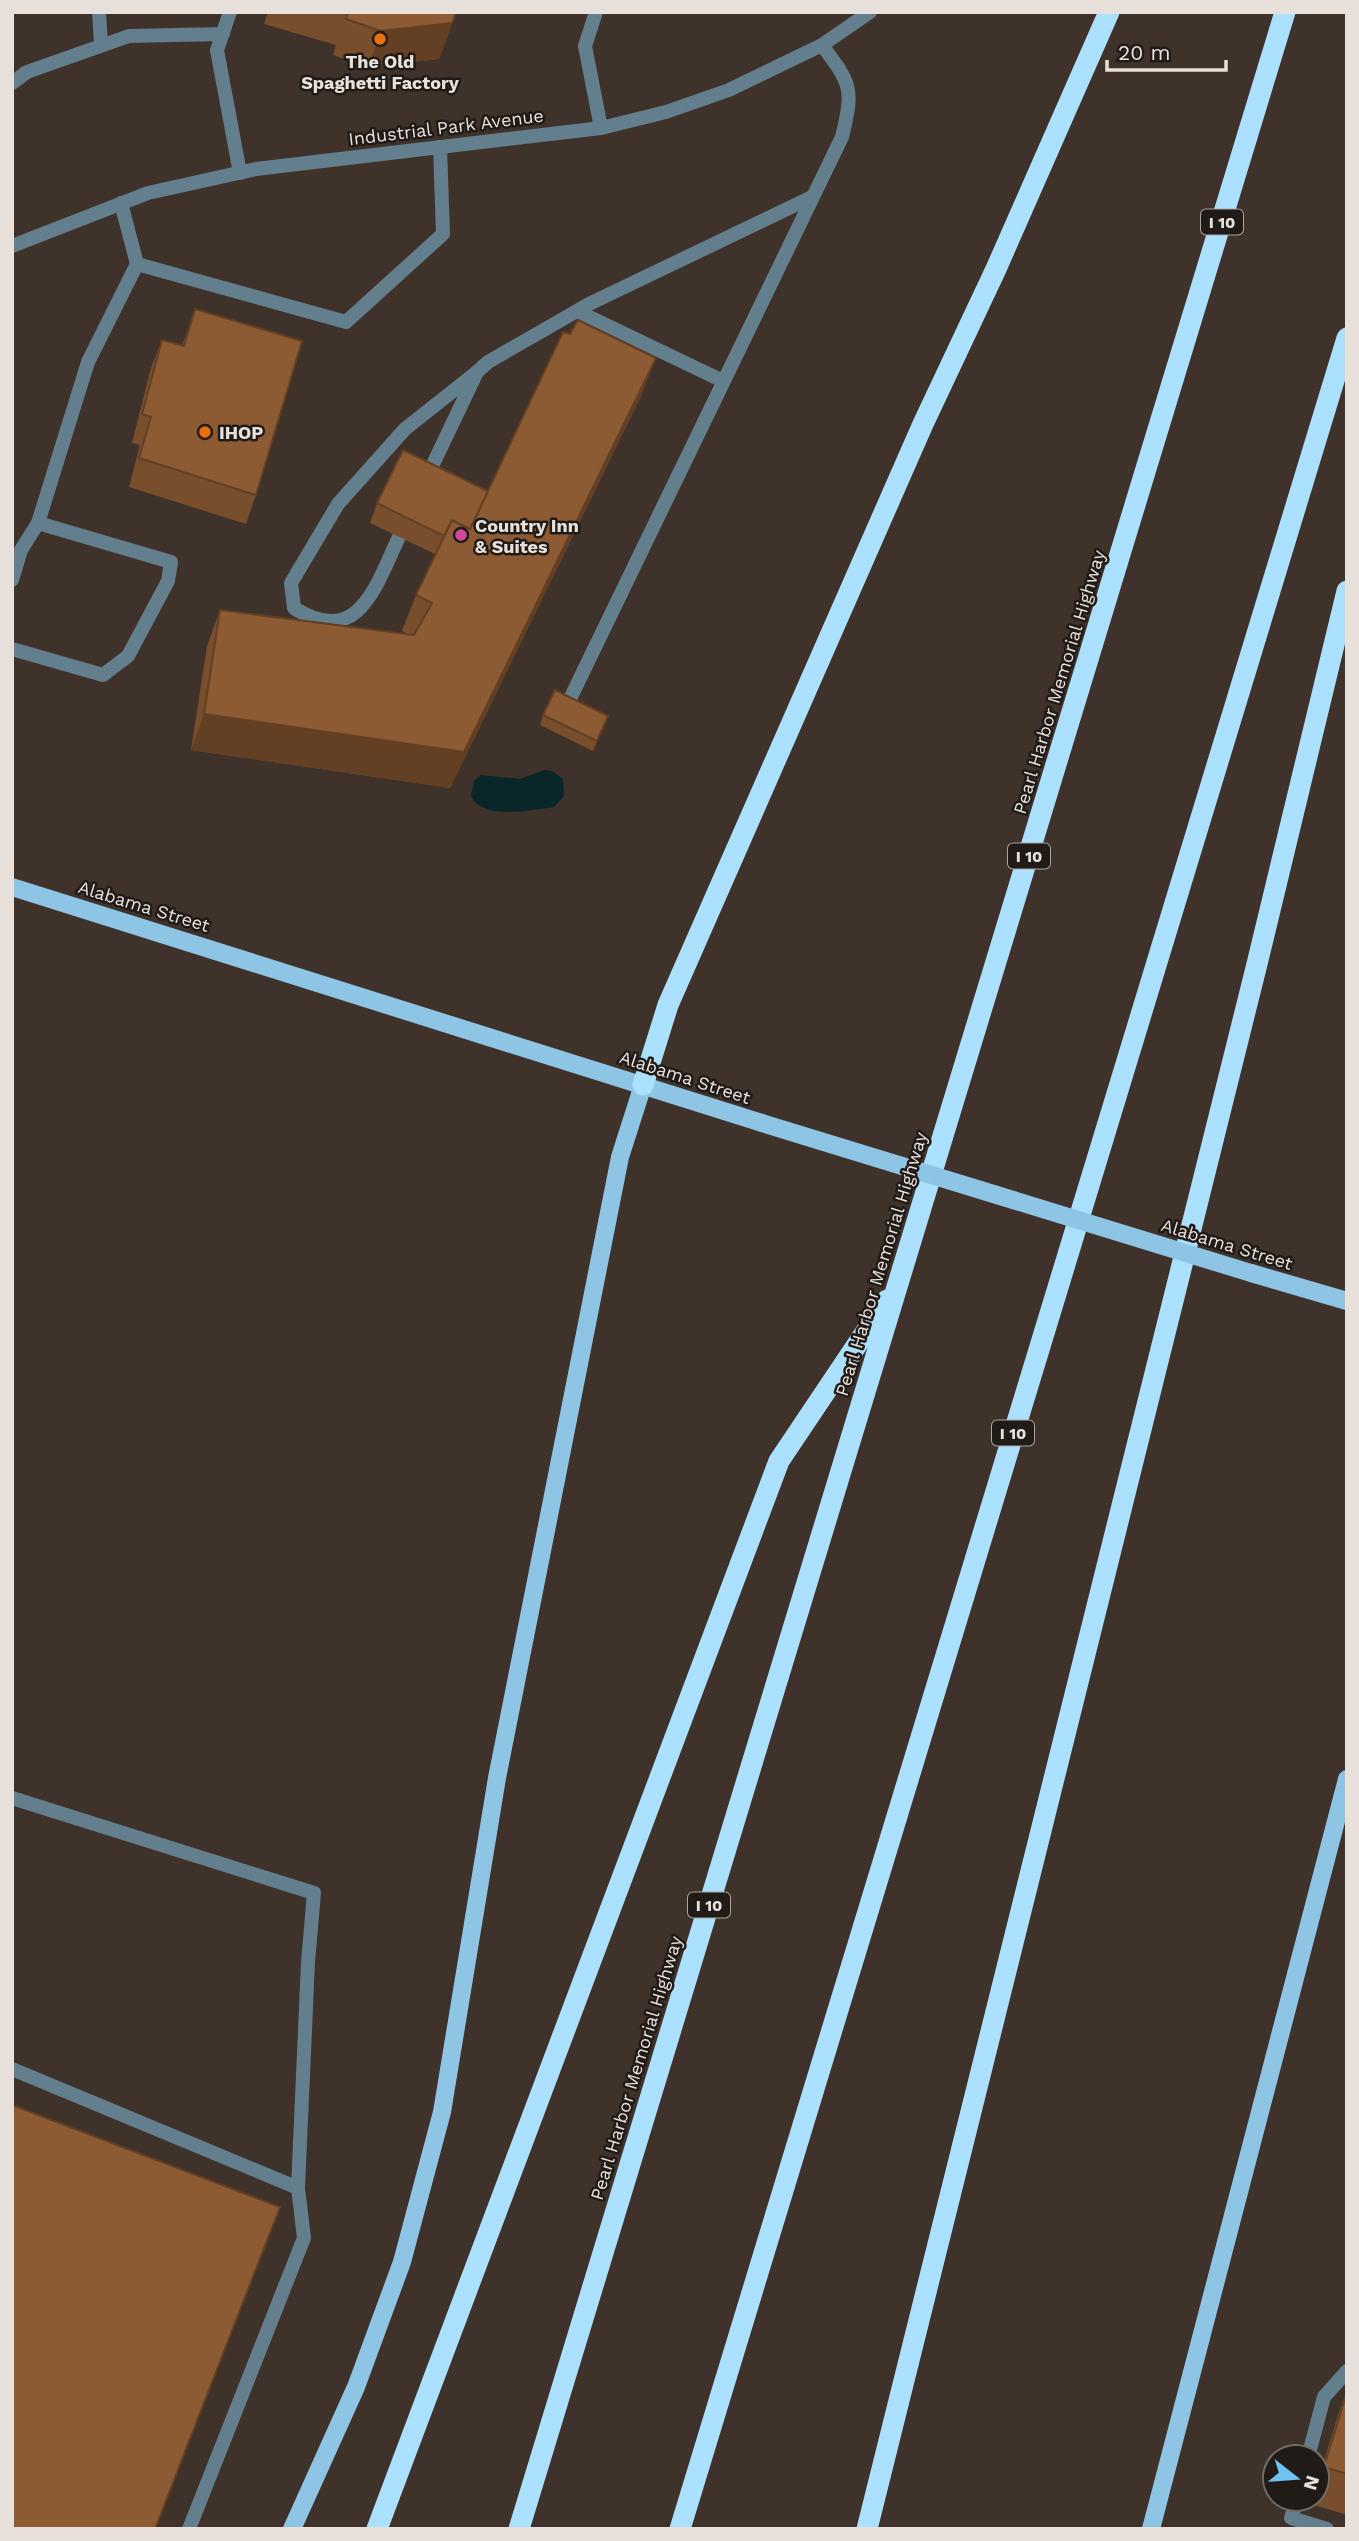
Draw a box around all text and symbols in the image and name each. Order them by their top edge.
scale bar [1107,28,1226,72]
marker: The Old Spaghetti Factory [372,31,388,47]
text: 20 m [1118,40,1170,65]
place label: The Old Spaghetti Factory [301,51,460,93]
street label: Industrial Park Avenue [347,105,545,149]
road number: I 10 [1201,210,1243,234]
place label: IHOP [219,422,263,443]
marker: IHOP [197,424,213,440]
place label: Country Inn & Suites [475,515,579,557]
marker: Country Inn & Suites [453,527,469,543]
street label: Pearl Harbor Memorial Highway [1009,547,1109,816]
road number: I 10 [1008,844,1050,869]
street label: Alabama Street [76,876,213,936]
street label: Alabama Street [617,1046,753,1108]
street label: Pearl Harbor Memorial Highway [831,1129,931,1398]
street label: Alabama Street [1159,1214,1296,1274]
road number: I 10 [992,1420,1034,1446]
road number: I 10 [688,1893,730,1918]
street label: Pearl Harbor Memorial Highway [586,1933,686,2202]
north arrow [1261,2443,1331,2513]
text: N [1299,2473,1325,2493]

